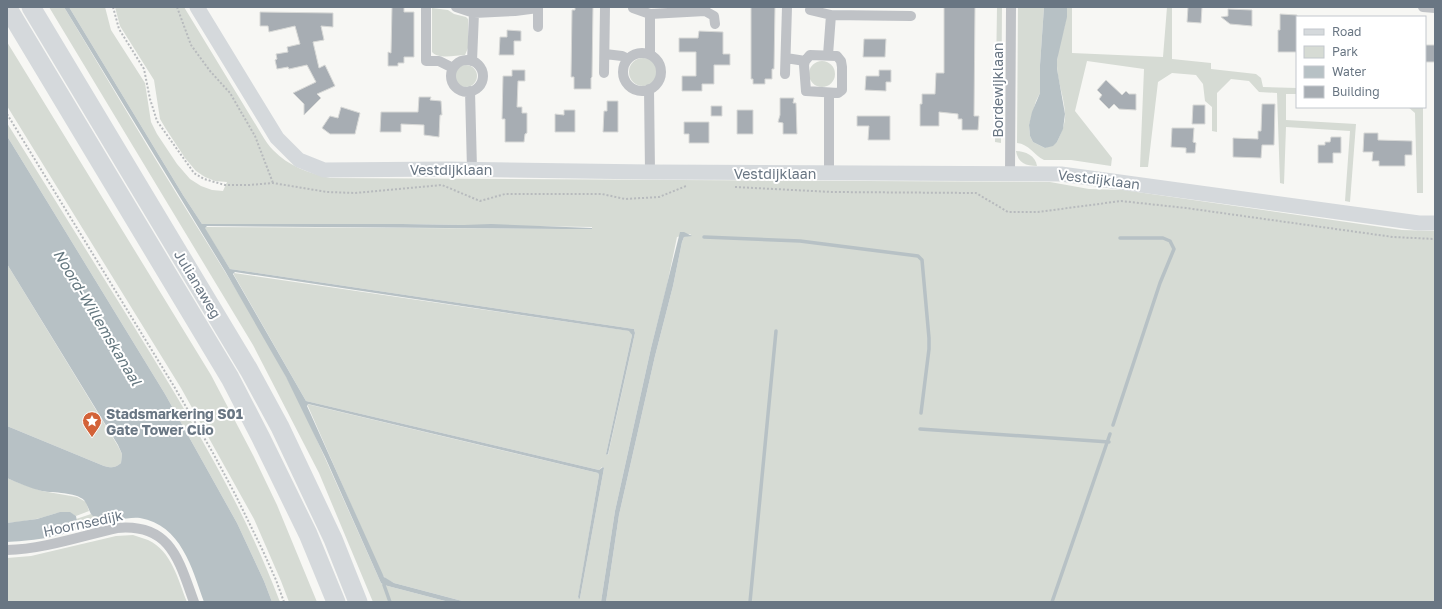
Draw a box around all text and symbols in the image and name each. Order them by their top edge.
legend [1296,16,1426,108]
text: Road [1332,24,1361,39]
street label: Bordewijklaan [989,42,1006,138]
text: Park [1332,44,1358,59]
text: Water [1332,64,1366,79]
text: Building [1332,84,1380,99]
street label: Vestdijklaan [410,161,492,178]
street label: Vestdijklaan [734,165,816,182]
street label: Vestdijklaan [1057,166,1141,192]
water label: Noord-Willemskanaal [50,246,146,389]
street label: Julianaweg [171,247,225,321]
place label: Stadsmarkering S01 Gate Tower Clio [106,405,243,438]
place icon: Stadsmarkering S01 Gate Tower Clio [81,410,103,438]
street label: Hoornsedijk [42,506,125,540]

